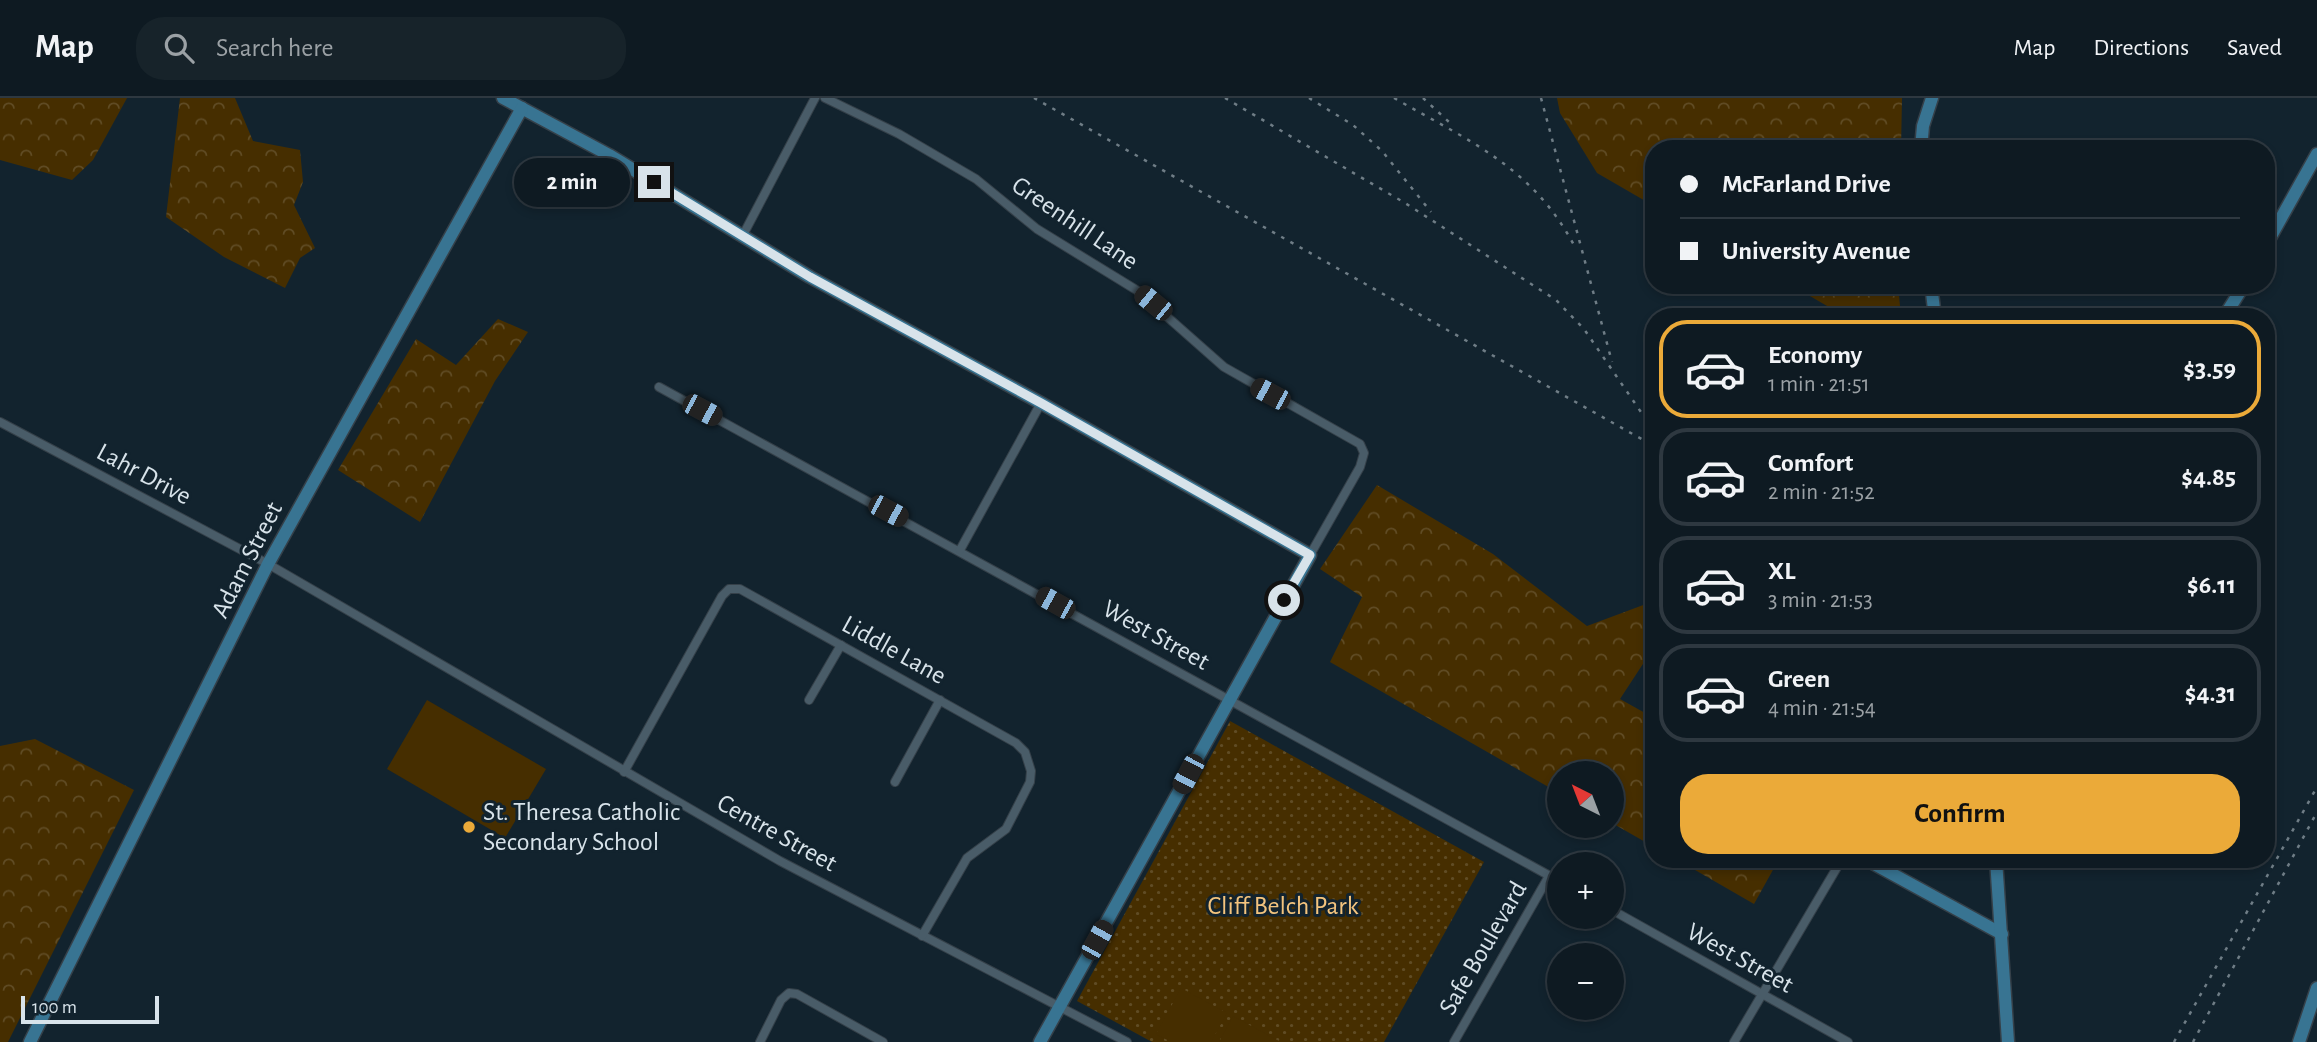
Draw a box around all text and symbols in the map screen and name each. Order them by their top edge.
search box [136,17,626,80]
icon: search [160,29,198,67]
text: Map [35,31,94,64]
text: Search here [216,35,334,61]
text: Map [2013,36,2055,60]
text: Directions [2093,36,2189,60]
text: Saved [2227,36,2282,60]
callout: 2 min [514,158,630,206]
route end [638,166,670,198]
text: 2 min [546,171,598,194]
street label: Greenhill Lane [1007,171,1143,275]
text: McFarland Drive [1722,171,1891,197]
text: University Avenue [1722,238,1911,264]
car [1131,282,1176,324]
icon: car [1684,338,1747,401]
text: Economy [1768,342,1862,368]
text: $3.59 [2183,356,2236,382]
text: 1 min · 21:51 [1768,373,1870,396]
car [1247,375,1294,413]
car [679,391,726,429]
street label: Lahr Drive [92,438,196,510]
icon: car [1684,446,1747,509]
text: Comfort [1768,450,1853,476]
text: $4.85 [2181,464,2236,490]
text: 2 min · 21:52 [1768,481,1875,504]
car [865,492,912,530]
street label: Adam Street [207,498,287,622]
icon: car [1684,554,1747,617]
text: XL [1768,558,1795,584]
text: $6.11 [2187,572,2236,598]
car [1032,584,1079,622]
route start [1268,584,1300,616]
text: 3 min · 21:53 [1768,589,1873,612]
street label: West Street [1098,595,1214,675]
street label: Liddle Lane [838,611,950,689]
icon: car [1684,662,1747,725]
text: Green [1768,666,1830,692]
text: $4.31 [2185,680,2236,706]
text: 4 min · 21:54 [1768,697,1876,720]
car [1169,751,1208,797]
north arrow [1547,761,1624,838]
map controls [1547,761,1624,1020]
button: Confirm [1680,774,2240,854]
street label: Centre Street [713,789,841,877]
place label: St. Theresa Catholic Secondary School [483,799,680,855]
marker: St. Theresa Catholic Secondary School [461,819,477,835]
button: + [1547,852,1624,929]
street label: Safe Boulevard [1434,877,1532,1019]
park label: Cliff Belch Park [1207,893,1359,919]
car [1078,917,1117,963]
street label: West Street [1682,918,1798,998]
button: − [1547,943,1624,1020]
scale bar [21,993,159,1025]
text: 100 m [32,998,77,1017]

